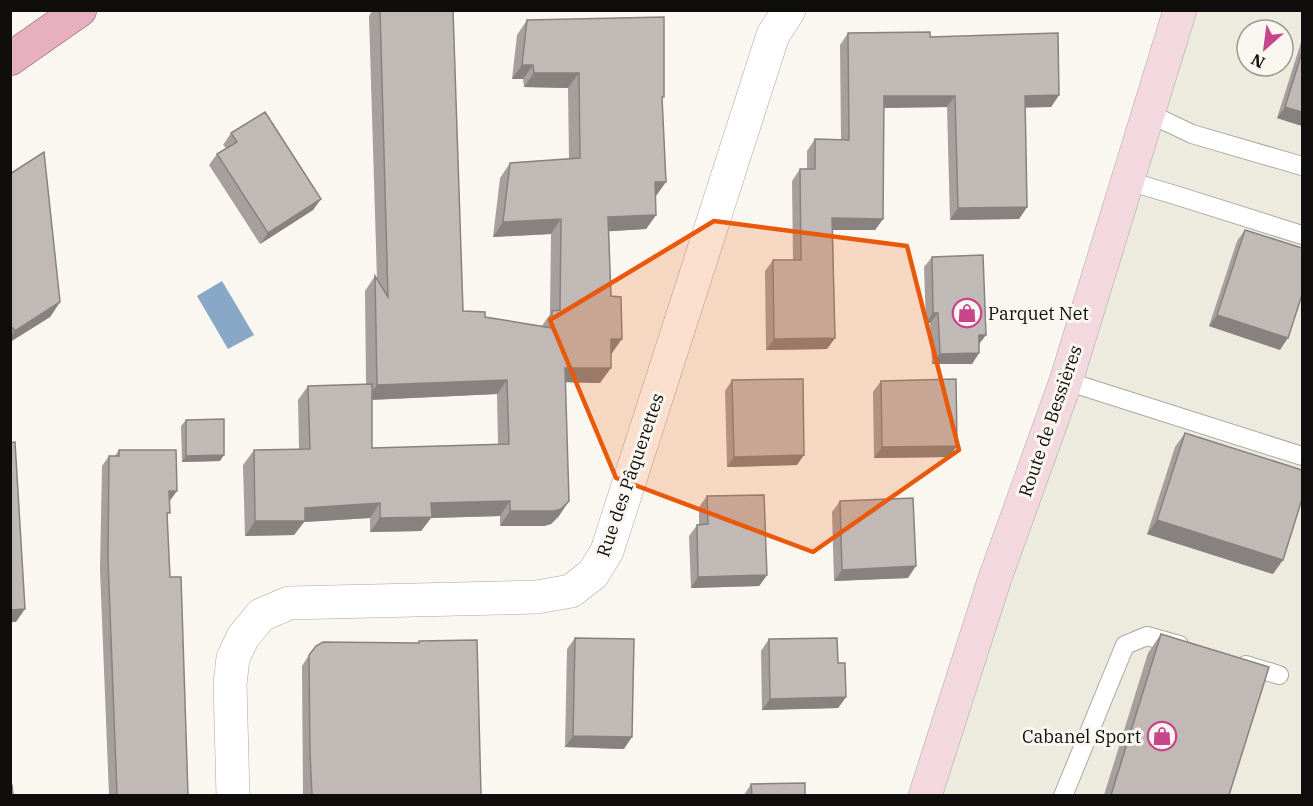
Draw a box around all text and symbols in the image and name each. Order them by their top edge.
north arrow [1235,18,1295,78]
text: N [1248,49,1268,73]
shop icon: Parquet Net [951,297,983,329]
place label: Parquet Net [988,302,1089,325]
street label: Route de Bessières [1013,342,1087,500]
street label: Rue des Pâquerettes [591,390,669,560]
shop icon: Cabanel Sport [1146,720,1178,752]
place label: Cabanel Sport [1022,725,1141,748]

